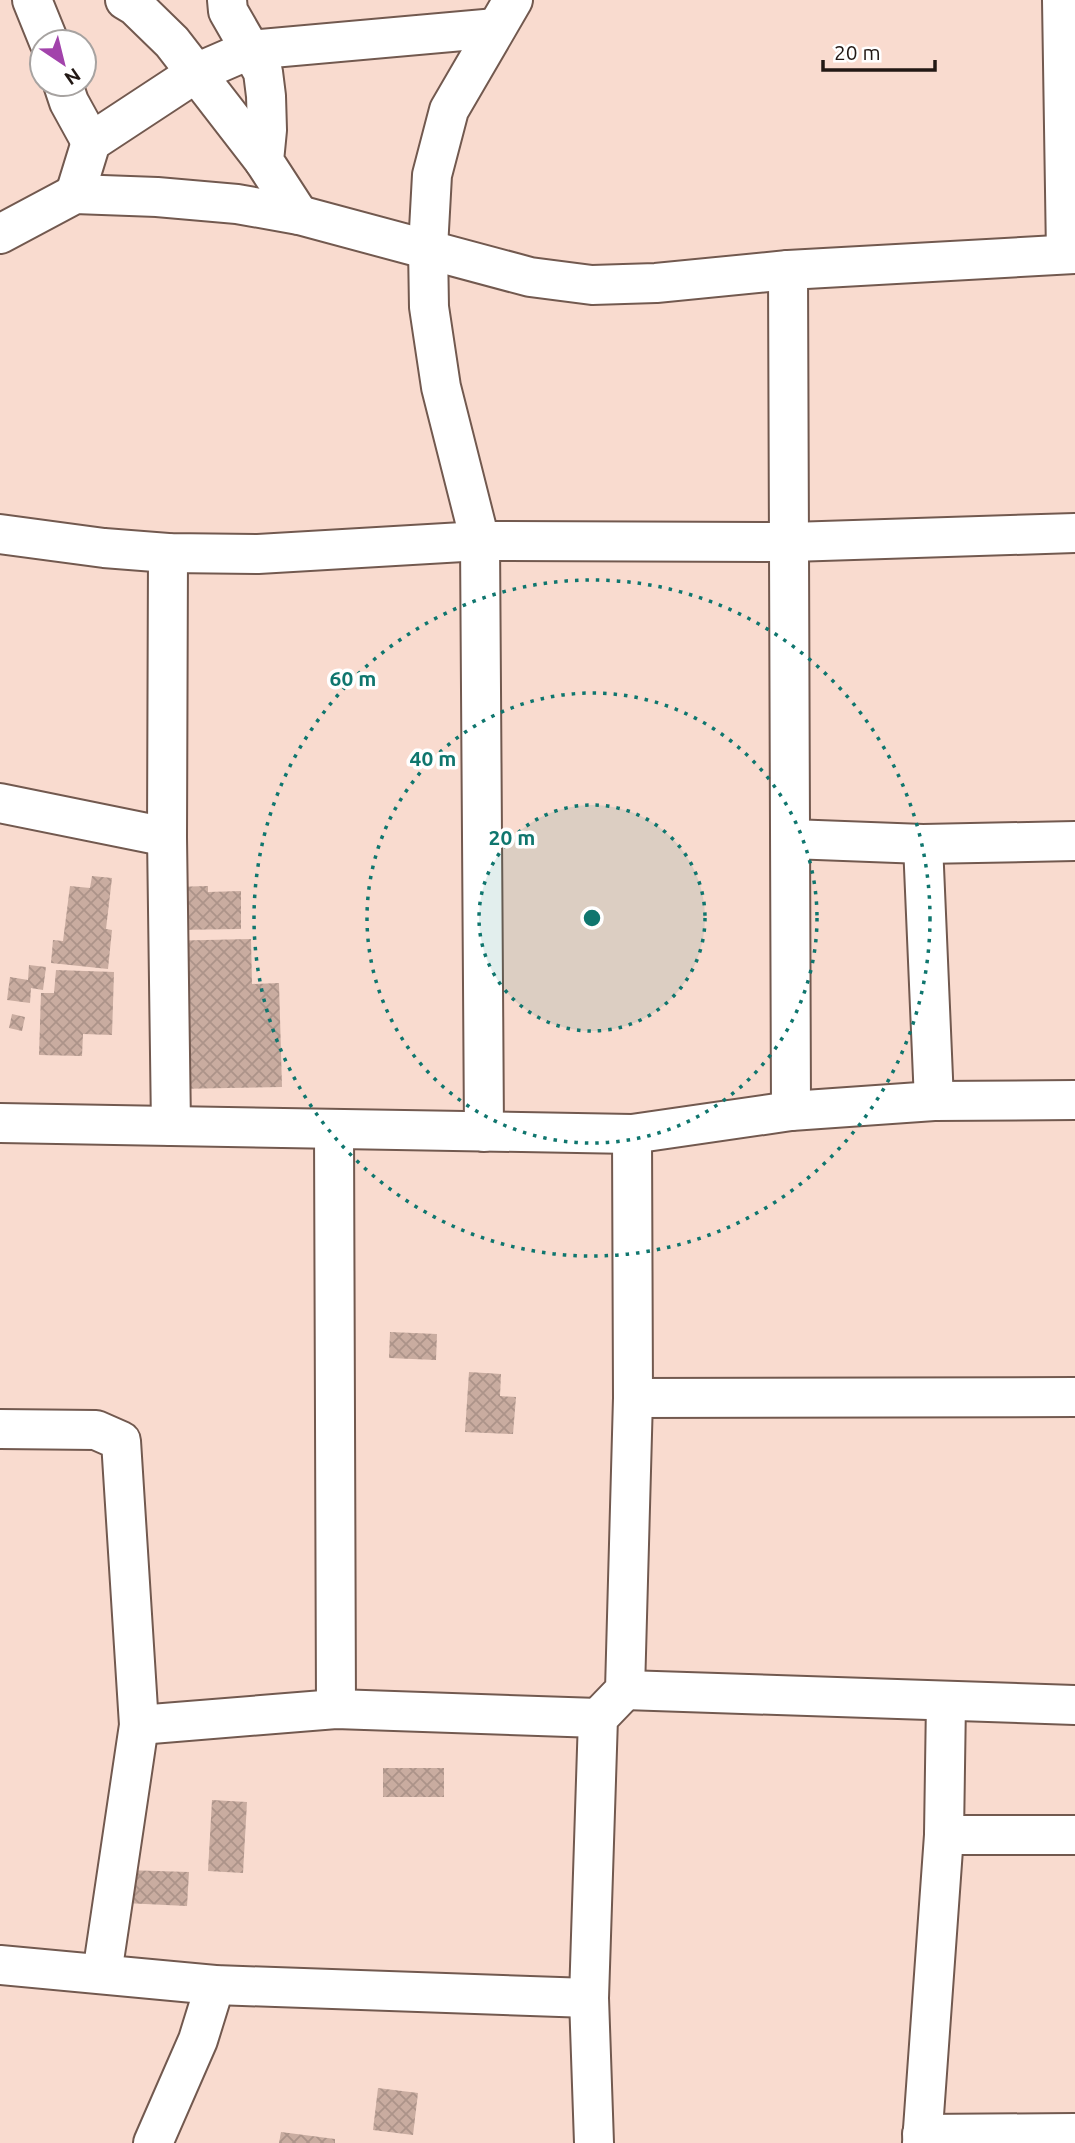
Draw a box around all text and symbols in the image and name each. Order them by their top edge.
north arrow [28,28,98,98]
scale bar [823,28,935,72]
text: 20 m [834,40,881,64]
text: N [61,64,85,90]
text: 60 m [330,666,376,690]
text: 40 m [410,746,456,770]
text: 20 m [489,825,535,849]
centre of rings [580,906,604,930]

